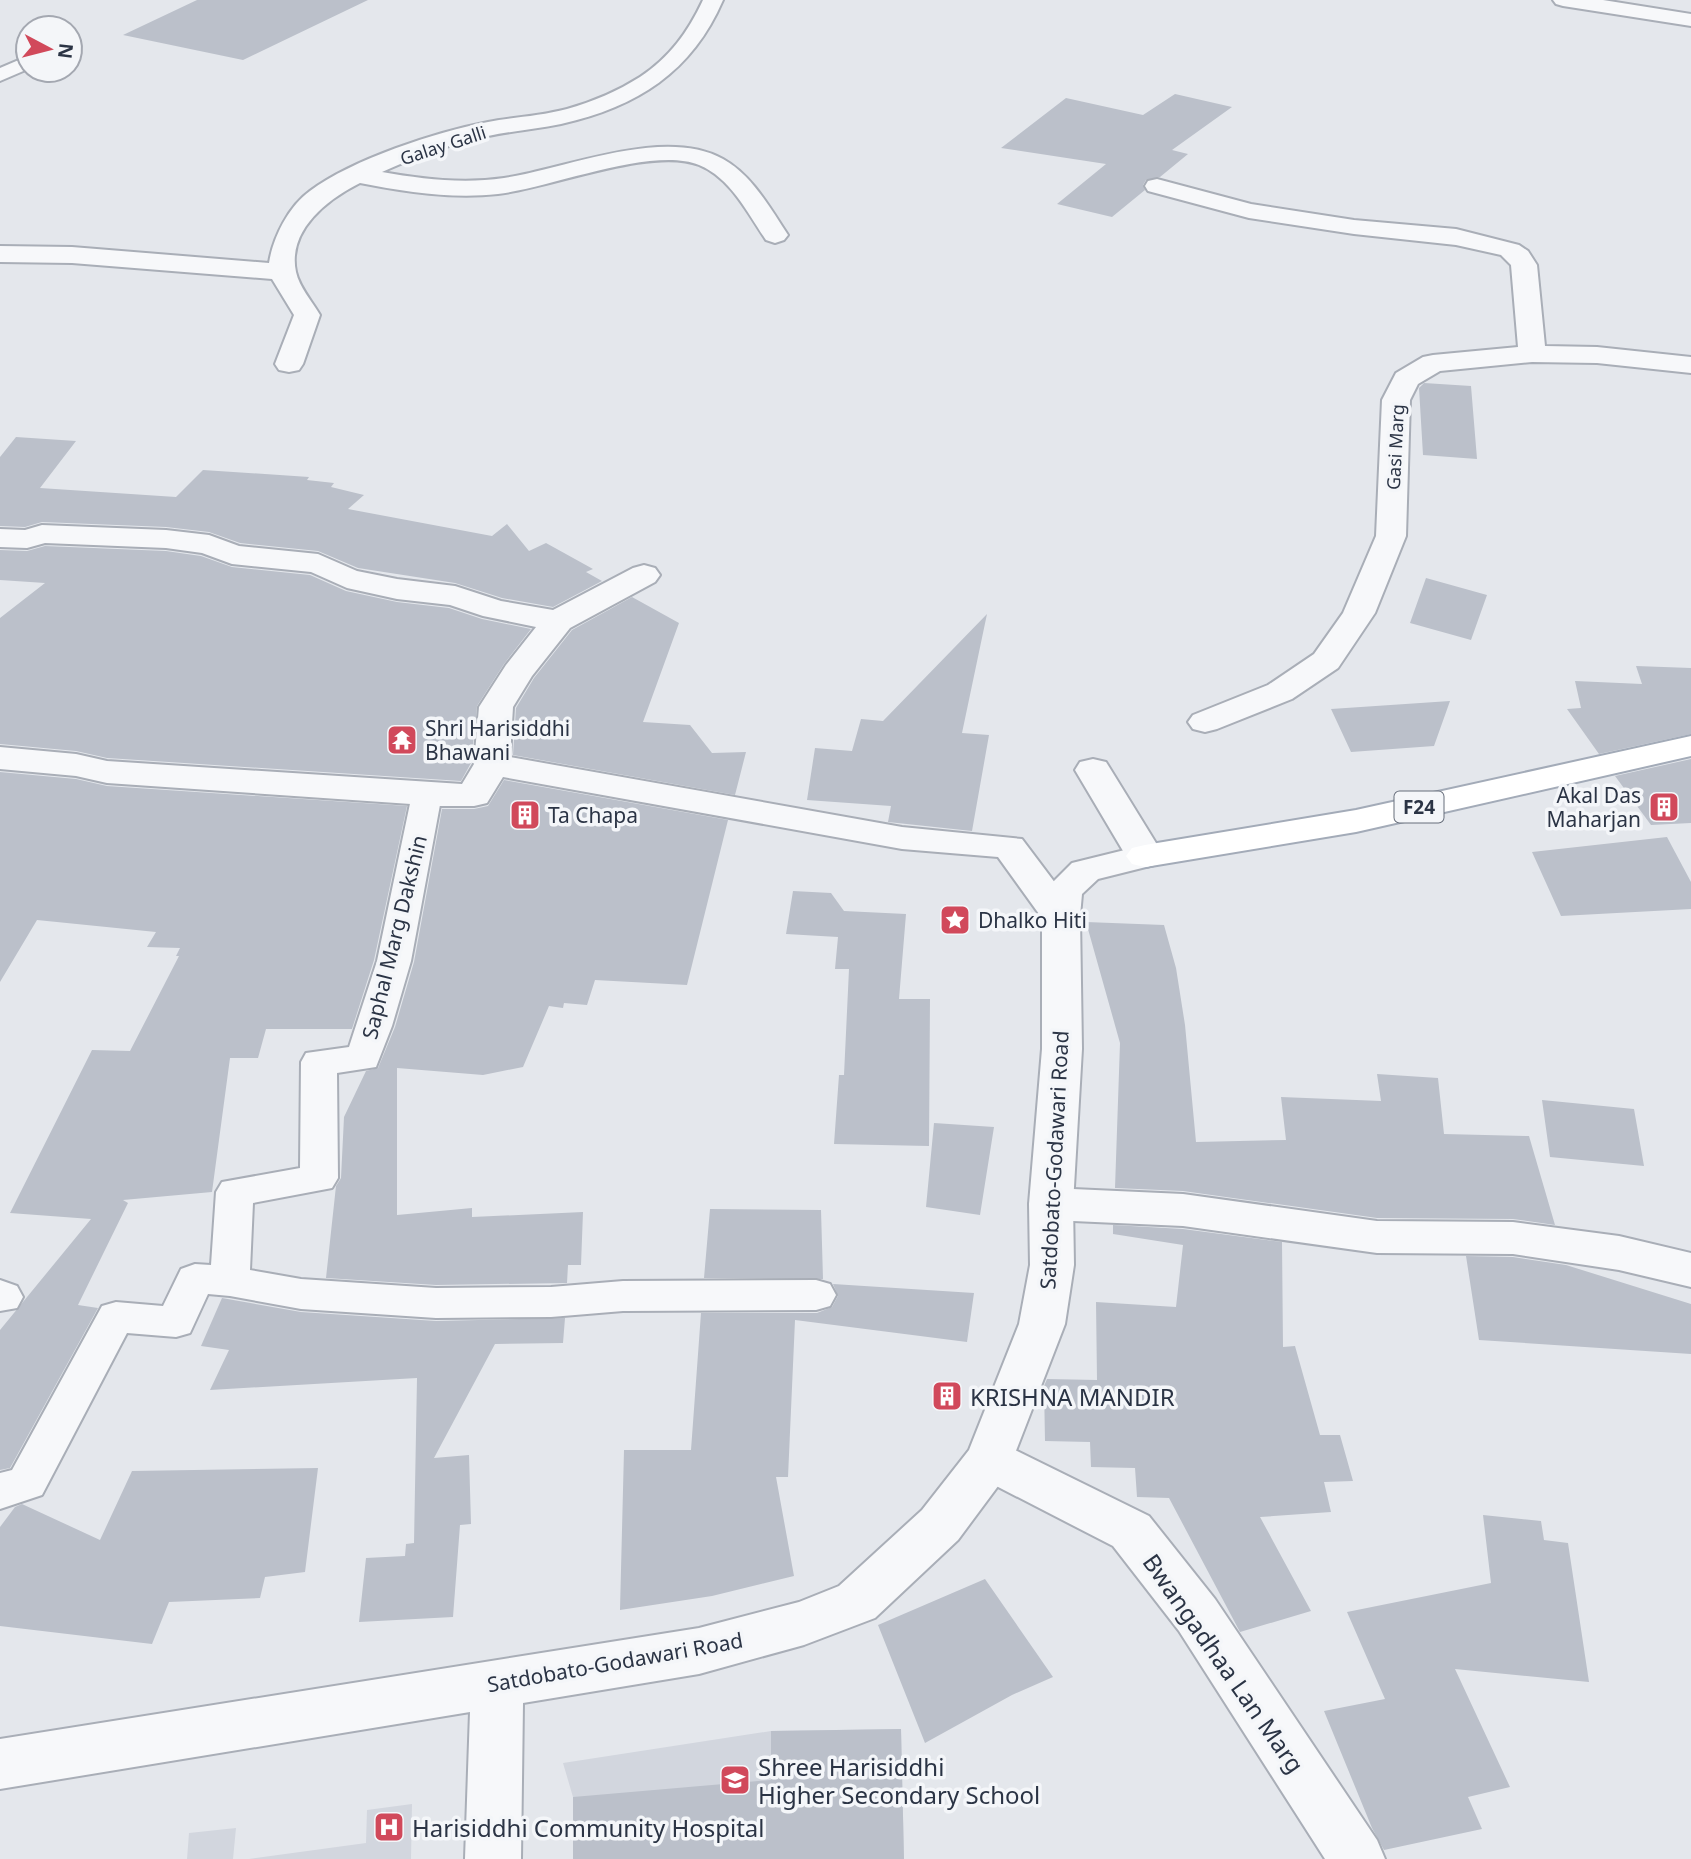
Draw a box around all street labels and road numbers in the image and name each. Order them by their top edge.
street label: Galay Galli [397,120,489,170]
street label: Gasi Marg [1381,403,1409,491]
road number: F24 [1394,792,1444,822]
street label: Saphal Marg Dakshin [355,832,433,1042]
street label: Satdobato-Godawari Road [1033,1030,1075,1290]
street label: Bwangadhaa Lan Marg [1136,1547,1312,1779]
street label: Satdobato-Godawari Road [485,1626,745,1698]

